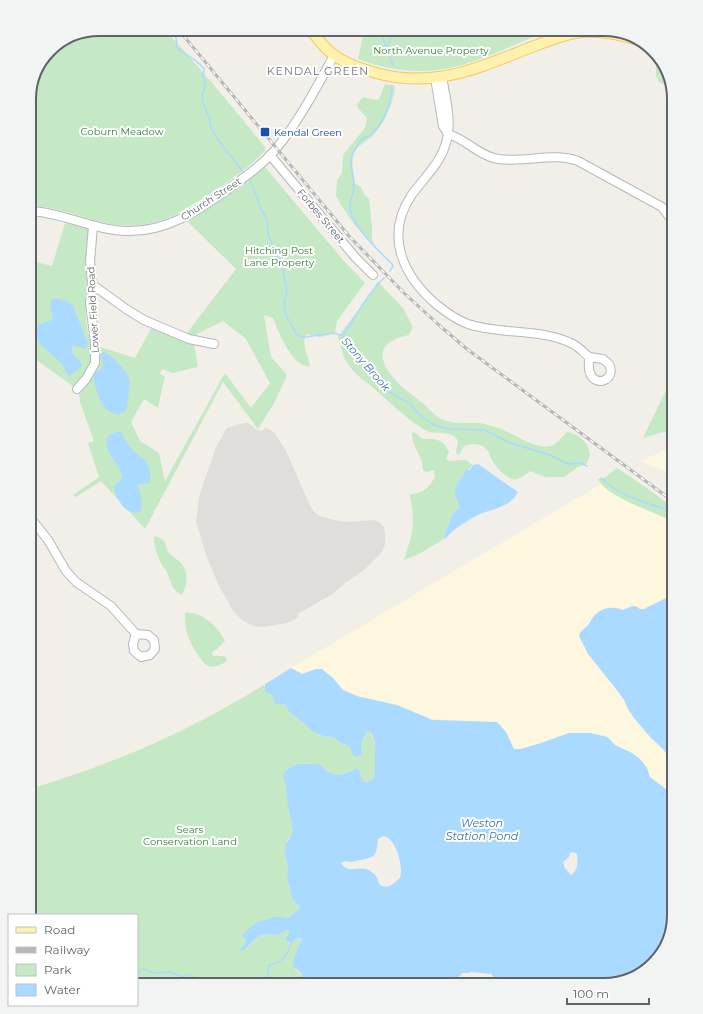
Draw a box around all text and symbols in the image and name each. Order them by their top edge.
park label: North Avenue Property [373,44,489,57]
district label: KENDAL GREEN [267,64,369,78]
park label: Coburn Meadow [81,125,164,138]
marker: Kendal Green [259,126,271,138]
place label: Kendal Green [274,126,342,139]
street label: Church Street [178,175,244,223]
street label: Forbes Street [295,186,347,246]
park label: Hitching Post Lane Property [244,244,315,269]
street label: Lower Field Road [84,266,102,354]
water label: Stony Brook [339,334,394,394]
water label: Weston Station Pond [446,816,519,843]
park label: Sears Conservation Land [143,823,237,848]
legend [8,914,138,1006]
text: Road [44,922,75,937]
text: Railway [44,942,90,957]
text: Park [44,962,72,977]
scale bar [567,980,649,1006]
text: Water [44,982,81,997]
text: 100 m [573,986,609,1001]

